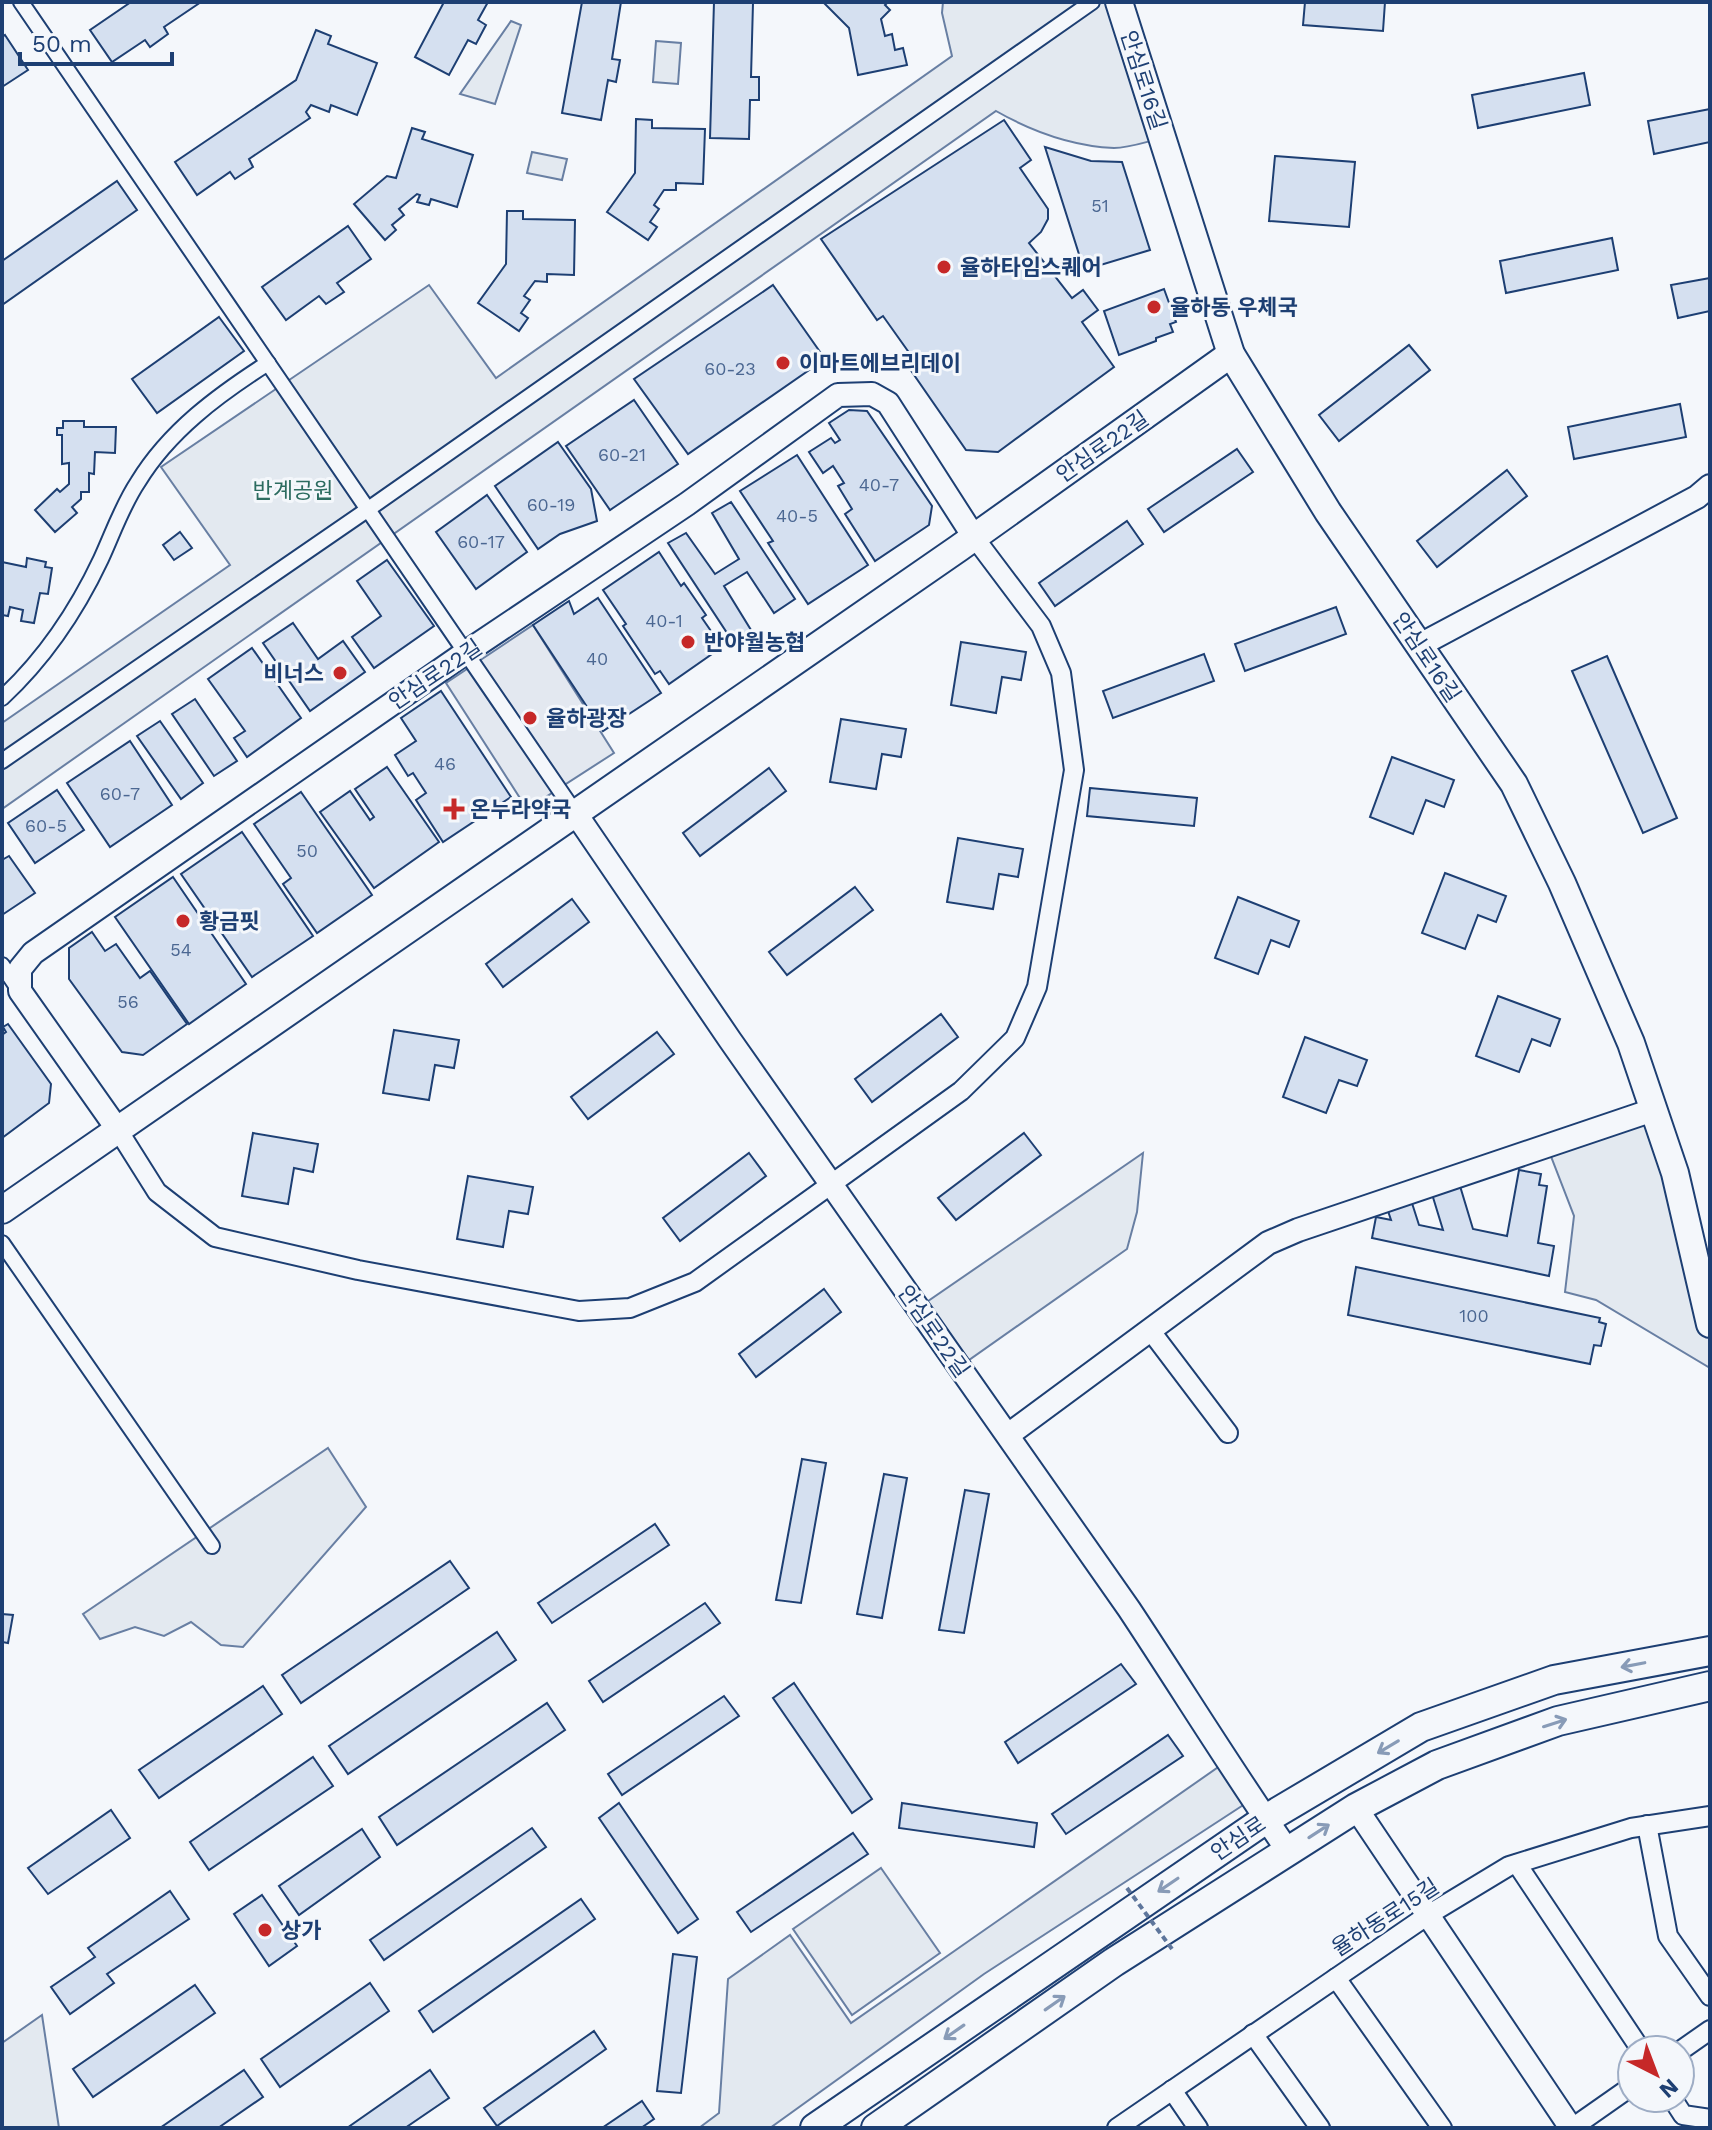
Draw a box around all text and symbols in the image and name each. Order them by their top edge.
scale bar [20,16,172,66]
street label: 안심로16길 [1116,27,1171,133]
text: 50 m [32,30,92,58]
house number: 51 [1091,195,1109,216]
place label: 율하타임스퀘어 [960,255,1102,280]
marker: 율하타임스퀘어 [935,258,953,276]
place label: 율하동 우체국 [1170,295,1298,320]
marker: 율하동 우체국 [1145,298,1163,316]
place label: 이마트에브리데이 [799,351,961,376]
marker: 이마트에브리데이 [774,354,792,372]
house number: 60-23 [704,358,756,379]
street label: 안심로22길 [1051,406,1153,487]
house number: 60-21 [598,444,646,465]
house number: 40-7 [859,474,899,495]
park label: 반계공원 [253,478,333,503]
house number: 60-19 [527,494,575,515]
house number: 40-5 [776,505,818,526]
house number: 60-17 [457,531,505,552]
street label: 안심로16길 [1387,608,1466,707]
house number: 40-1 [645,610,683,631]
place label: 반야월농협 [704,630,805,655]
marker: 반야월농협 [679,633,697,651]
street label: 안심로22길 [384,634,486,715]
house number: 40 [586,648,608,669]
place label: 비너스 [263,661,324,686]
marker: 비너스 [331,664,349,682]
place label: 율하광장 [546,706,627,731]
marker: 율하광장 [521,709,539,727]
house number: 46 [434,753,456,774]
house number: 60-7 [100,783,140,804]
place label: 온누라약국 [470,797,571,822]
marker: 온누라약국 [445,800,463,818]
house number: 60-5 [25,815,67,836]
house number: 50 [296,840,318,861]
place label: 황금핏 [199,909,260,934]
marker: 황금핏 [174,912,192,930]
house number: 54 [170,939,192,960]
house number: 56 [117,991,139,1012]
street label: 안심로22길 [893,1280,974,1382]
house number: 100 [1459,1305,1489,1326]
one-way arrow [1621,1659,1647,1674]
one-way arrow [1541,1715,1567,1730]
one-way arrow [1377,1739,1400,1755]
street label: 안심로 [1206,1811,1270,1866]
one-way arrow [1308,1822,1330,1839]
street label: 율하동로15길 [1327,1874,1443,1961]
one-way arrow [1158,1877,1180,1893]
place label: 상가 [281,1918,321,1943]
marker: 상가 [256,1921,274,1939]
one-way arrow [1043,1995,1065,2011]
one-way arrow [943,2024,965,2040]
north arrow [1616,2034,1696,2114]
text: N [1655,2074,1683,2103]

